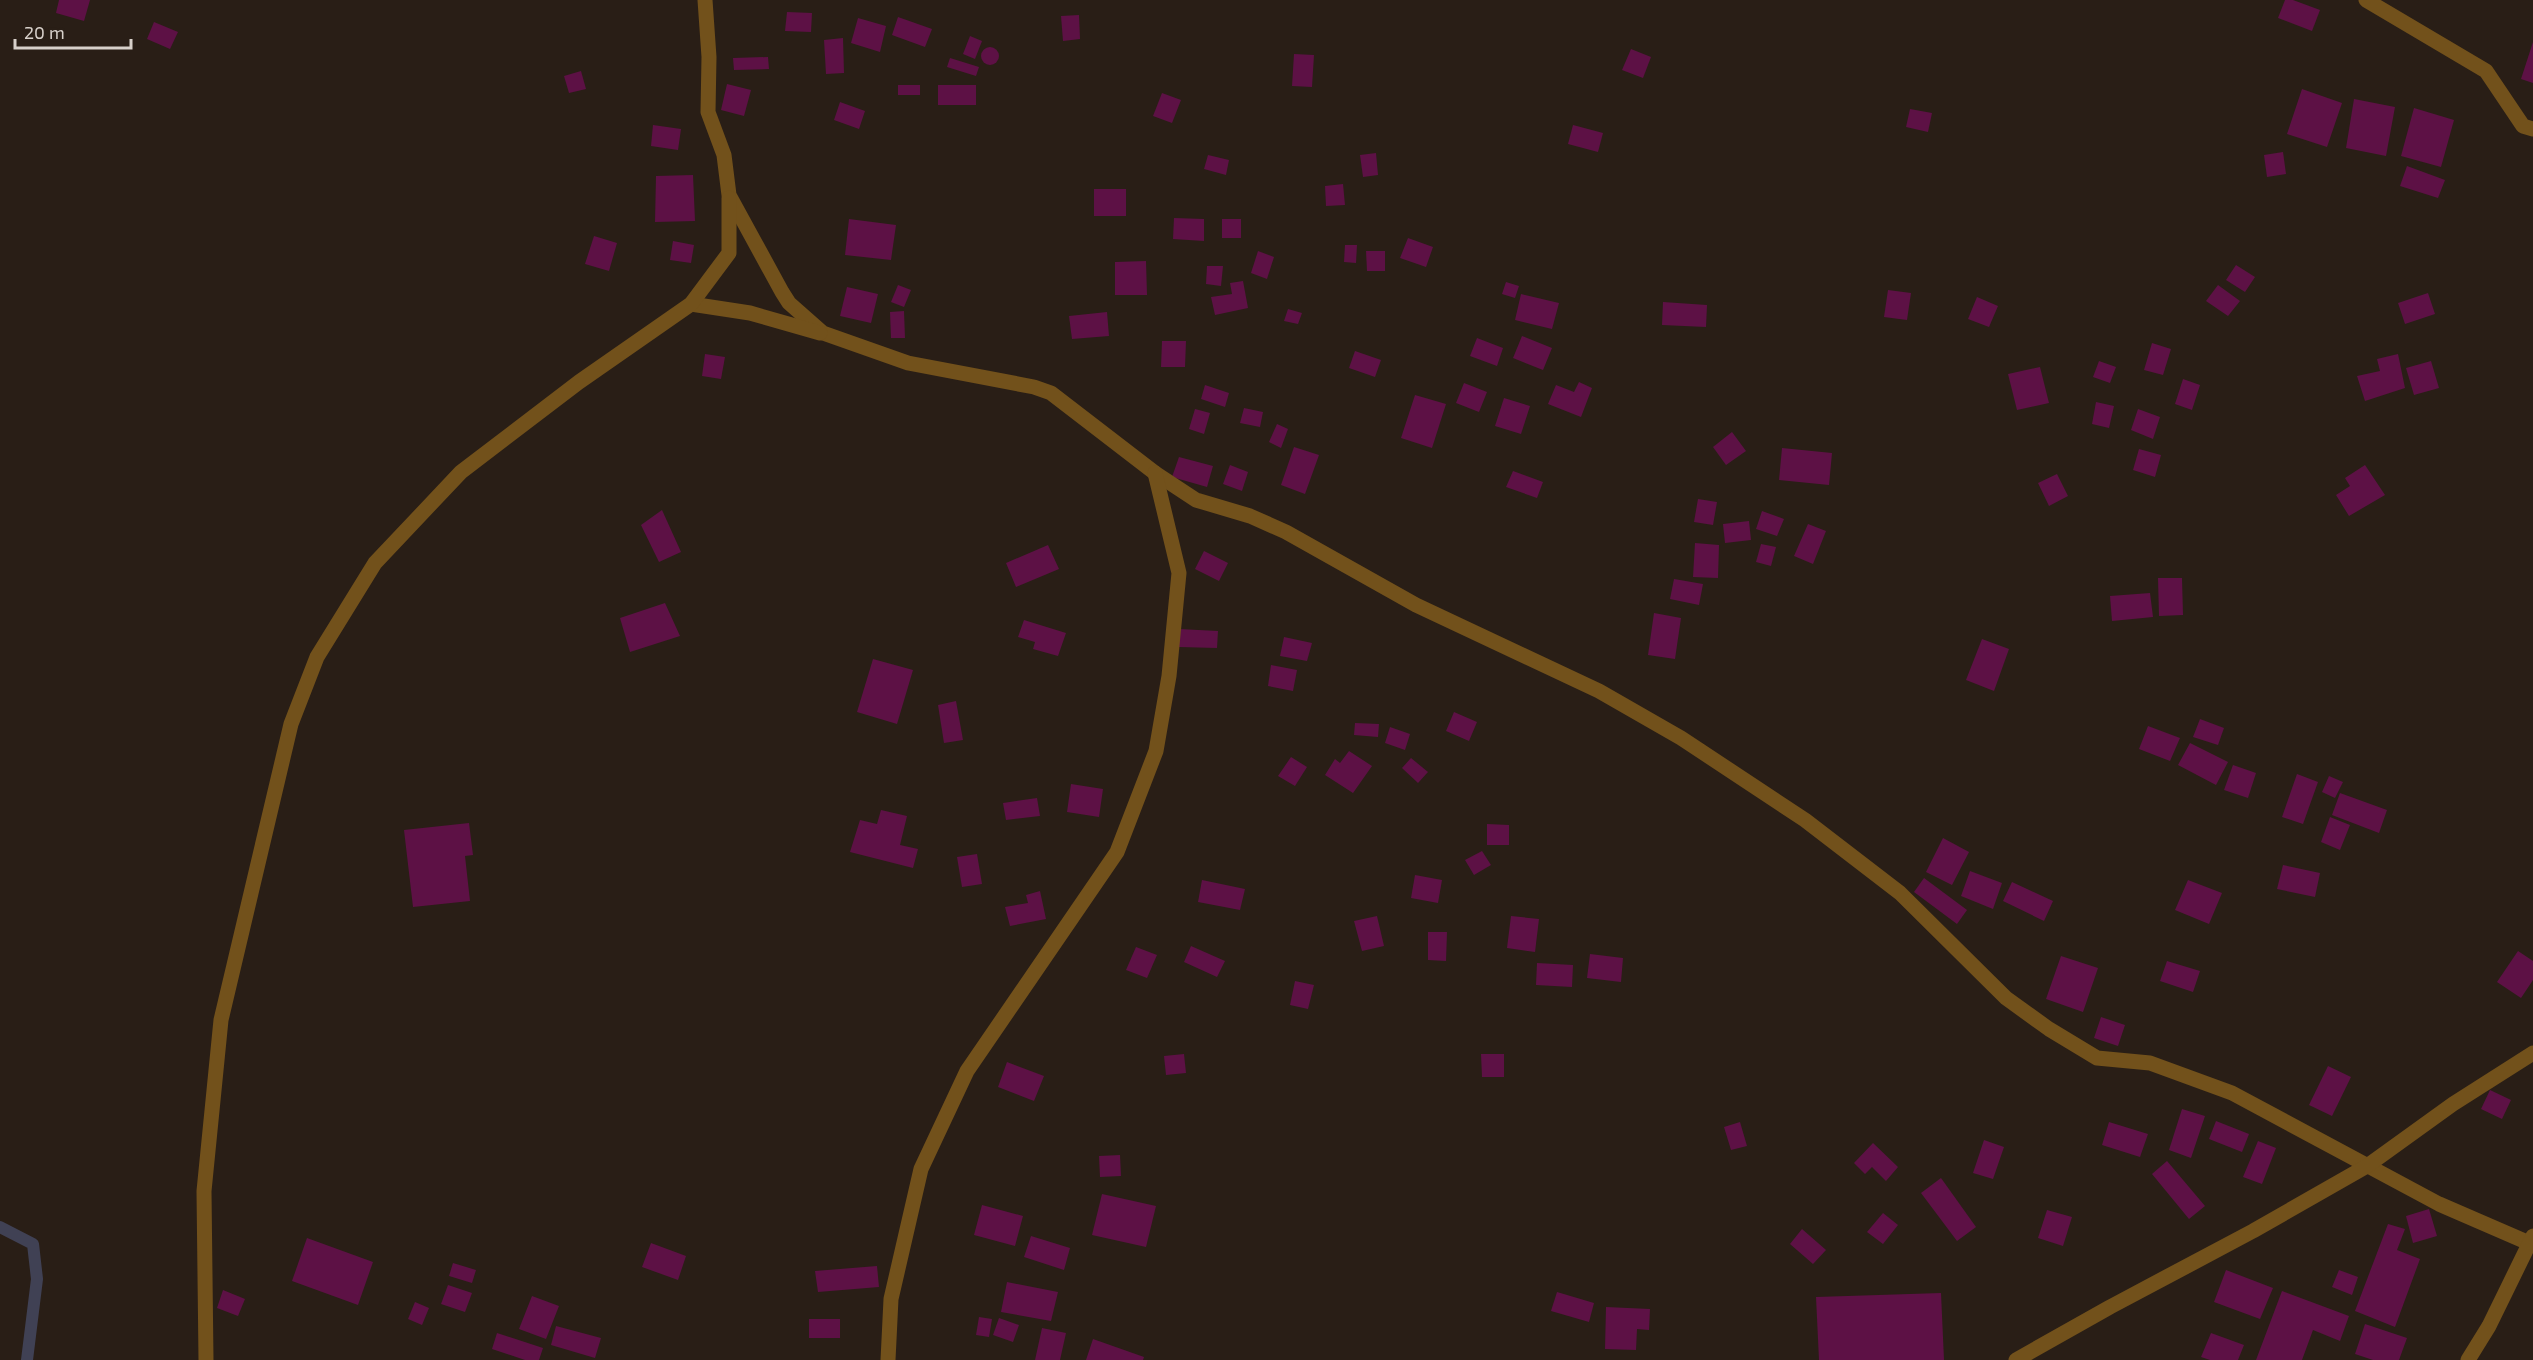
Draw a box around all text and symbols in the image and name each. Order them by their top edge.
scale bar [15,12,130,50]
text: 20 m [24,21,65,43]

